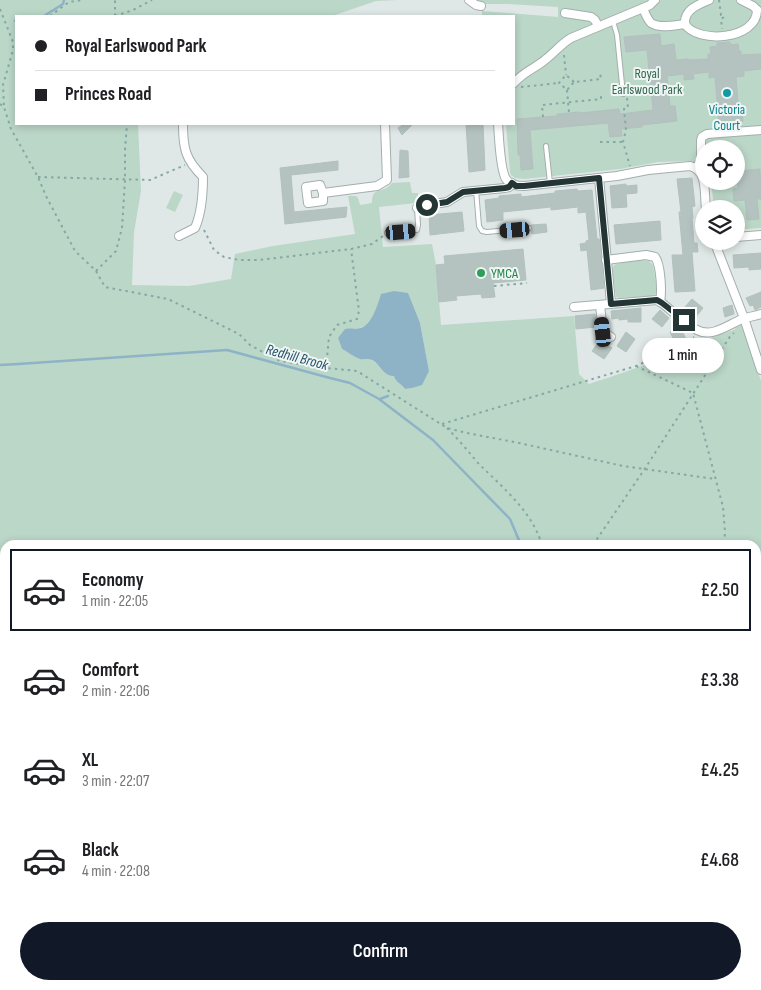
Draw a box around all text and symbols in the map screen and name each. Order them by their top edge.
text: Royal Earlswood Park [65,35,207,58]
park label: Royal Earlswood Park [612,65,683,98]
text: Princes Road [65,83,152,106]
marker: Victoria Court [721,87,733,99]
place label: Victoria Court [709,101,745,134]
map controls [695,140,745,250]
button: locate [695,140,745,190]
route start [416,194,438,216]
button: layers [695,200,745,250]
car [499,221,530,239]
car [385,223,416,241]
place label: YMCA [491,265,519,282]
marker: YMCA [475,267,487,279]
route end [673,309,695,331]
car [593,316,612,348]
callout: 1 min [643,338,725,372]
water label: Redhill Brook [264,340,330,375]
text: 1 min [668,346,698,365]
icon: car [22,568,67,613]
text: Economy [82,569,144,592]
text: £2.50 [700,579,739,602]
text: 1 min · 22:05 [82,592,148,611]
icon: car [22,658,67,703]
text: Comfort [82,659,139,682]
text: £3.38 [700,669,739,692]
text: 2 min · 22:06 [82,682,150,701]
icon: car [22,748,67,793]
text: XL [82,749,98,772]
text: £4.25 [700,759,739,782]
text: 3 min · 22:07 [82,772,149,791]
icon: car [22,838,67,883]
text: Black [82,839,119,862]
text: £4.68 [700,849,739,872]
text: 4 min · 22:08 [82,862,150,881]
button: Confirm [20,922,741,980]

